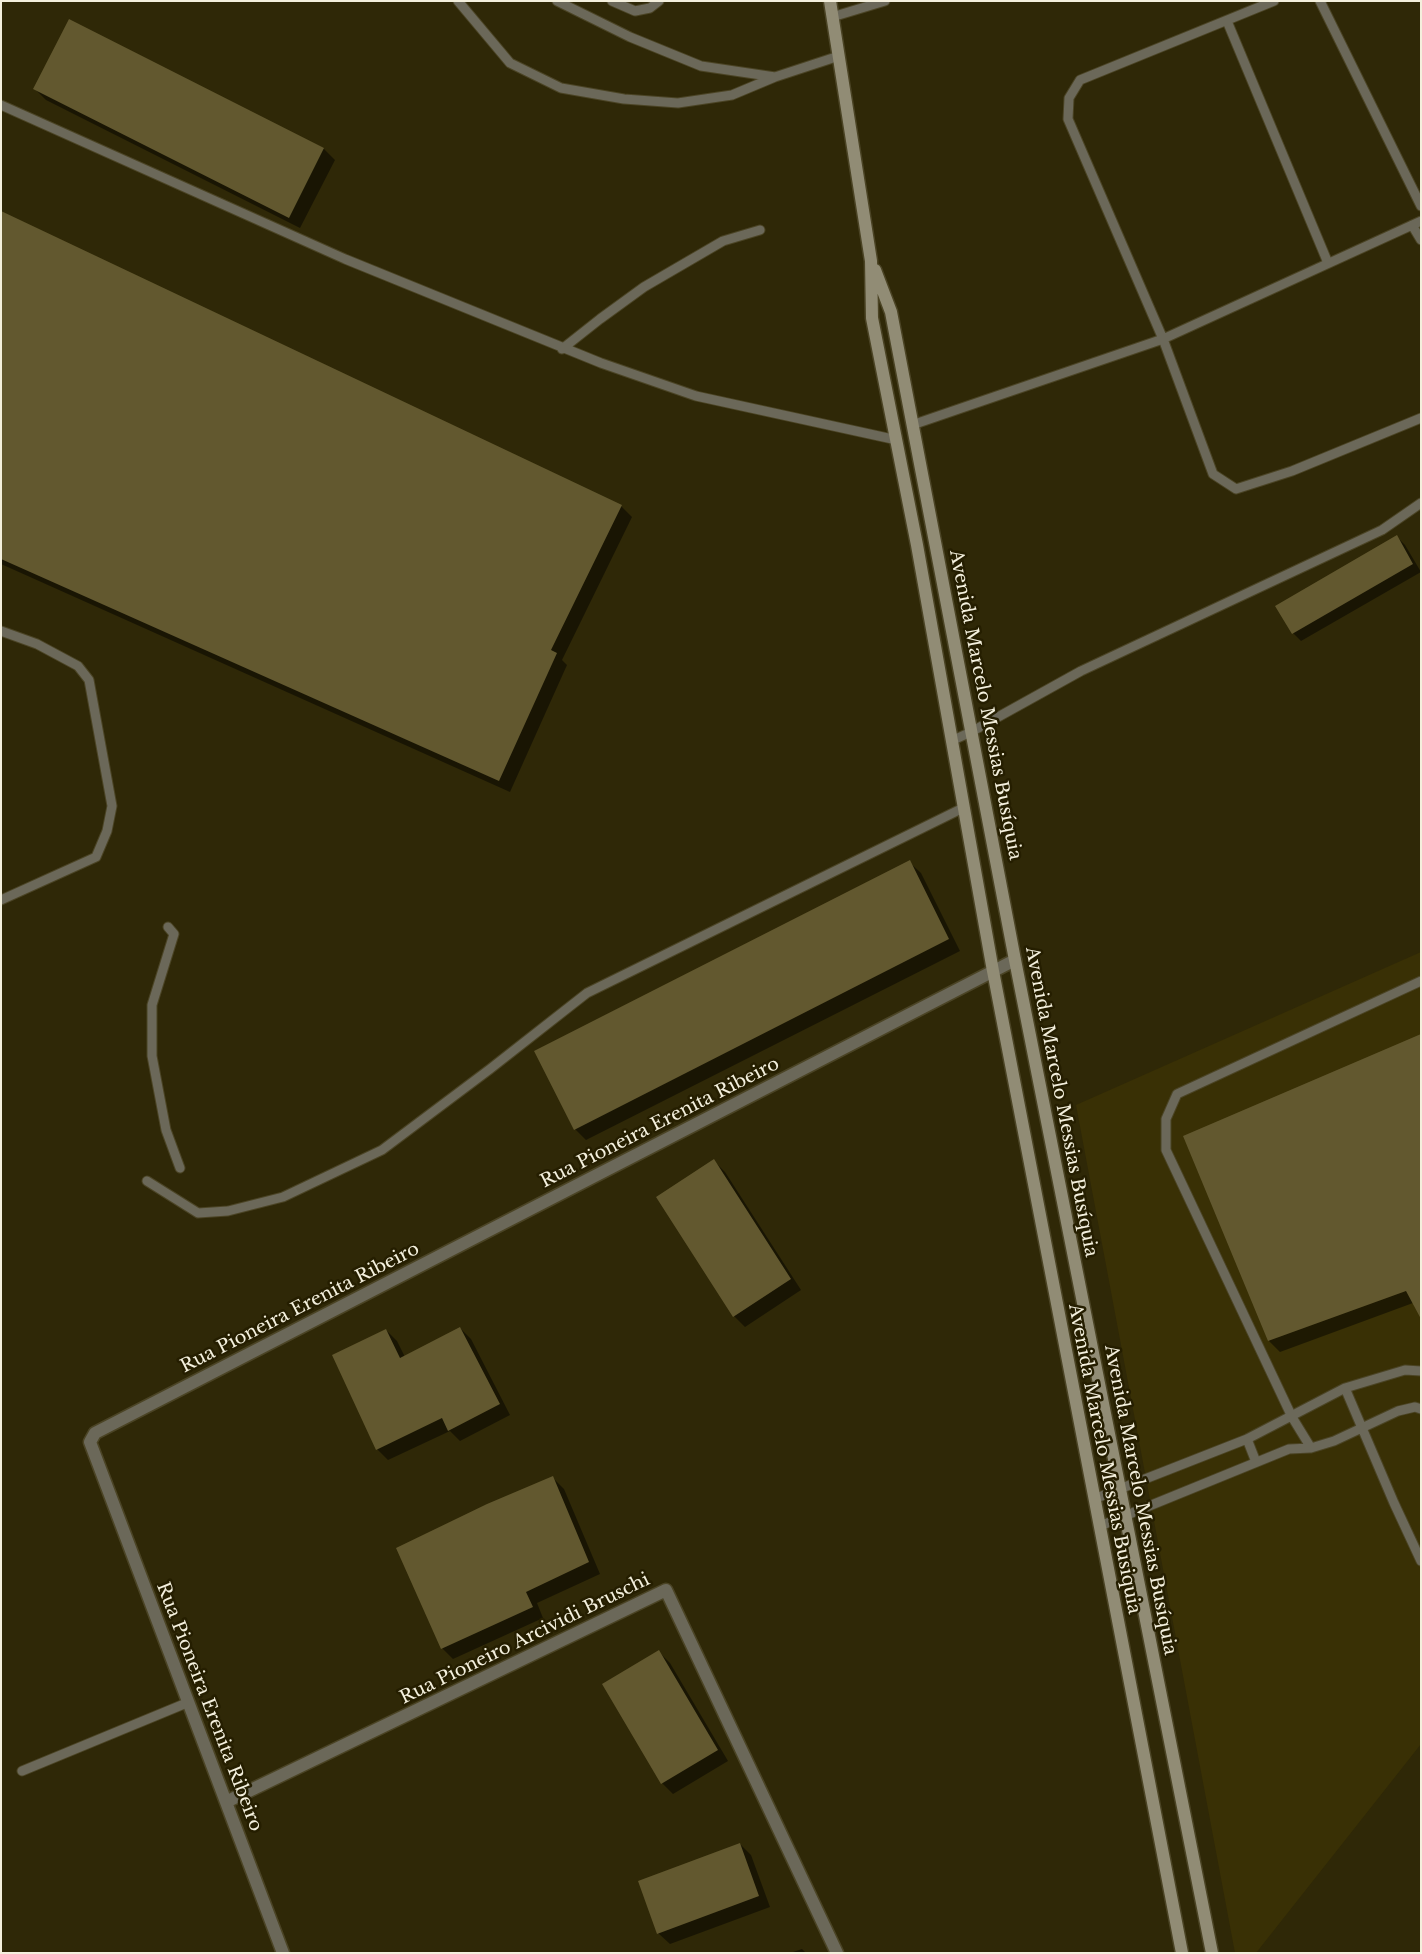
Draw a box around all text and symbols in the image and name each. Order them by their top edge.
street label: Avenida Marcelo Messias Busíquia [944,548,1026,862]
street label: Avenida Marcelo Messias Busíquia [1020,945,1102,1259]
street label: Rua Pioneira Erenita Ribeiro [537,1053,783,1193]
street label: Rua Pioneira Erenita Ribeiro [177,1238,423,1378]
street label: Avenida Marcelo Messias Busiquia [1063,1302,1145,1616]
street label: Avenida Marcelo Messias Busíquia [1099,1343,1181,1657]
street label: Rua Pioneiro Arcividi Bruschi [397,1569,653,1709]
street label: Rua Pioneira Erenita Ribeiro [151,1579,267,1835]

